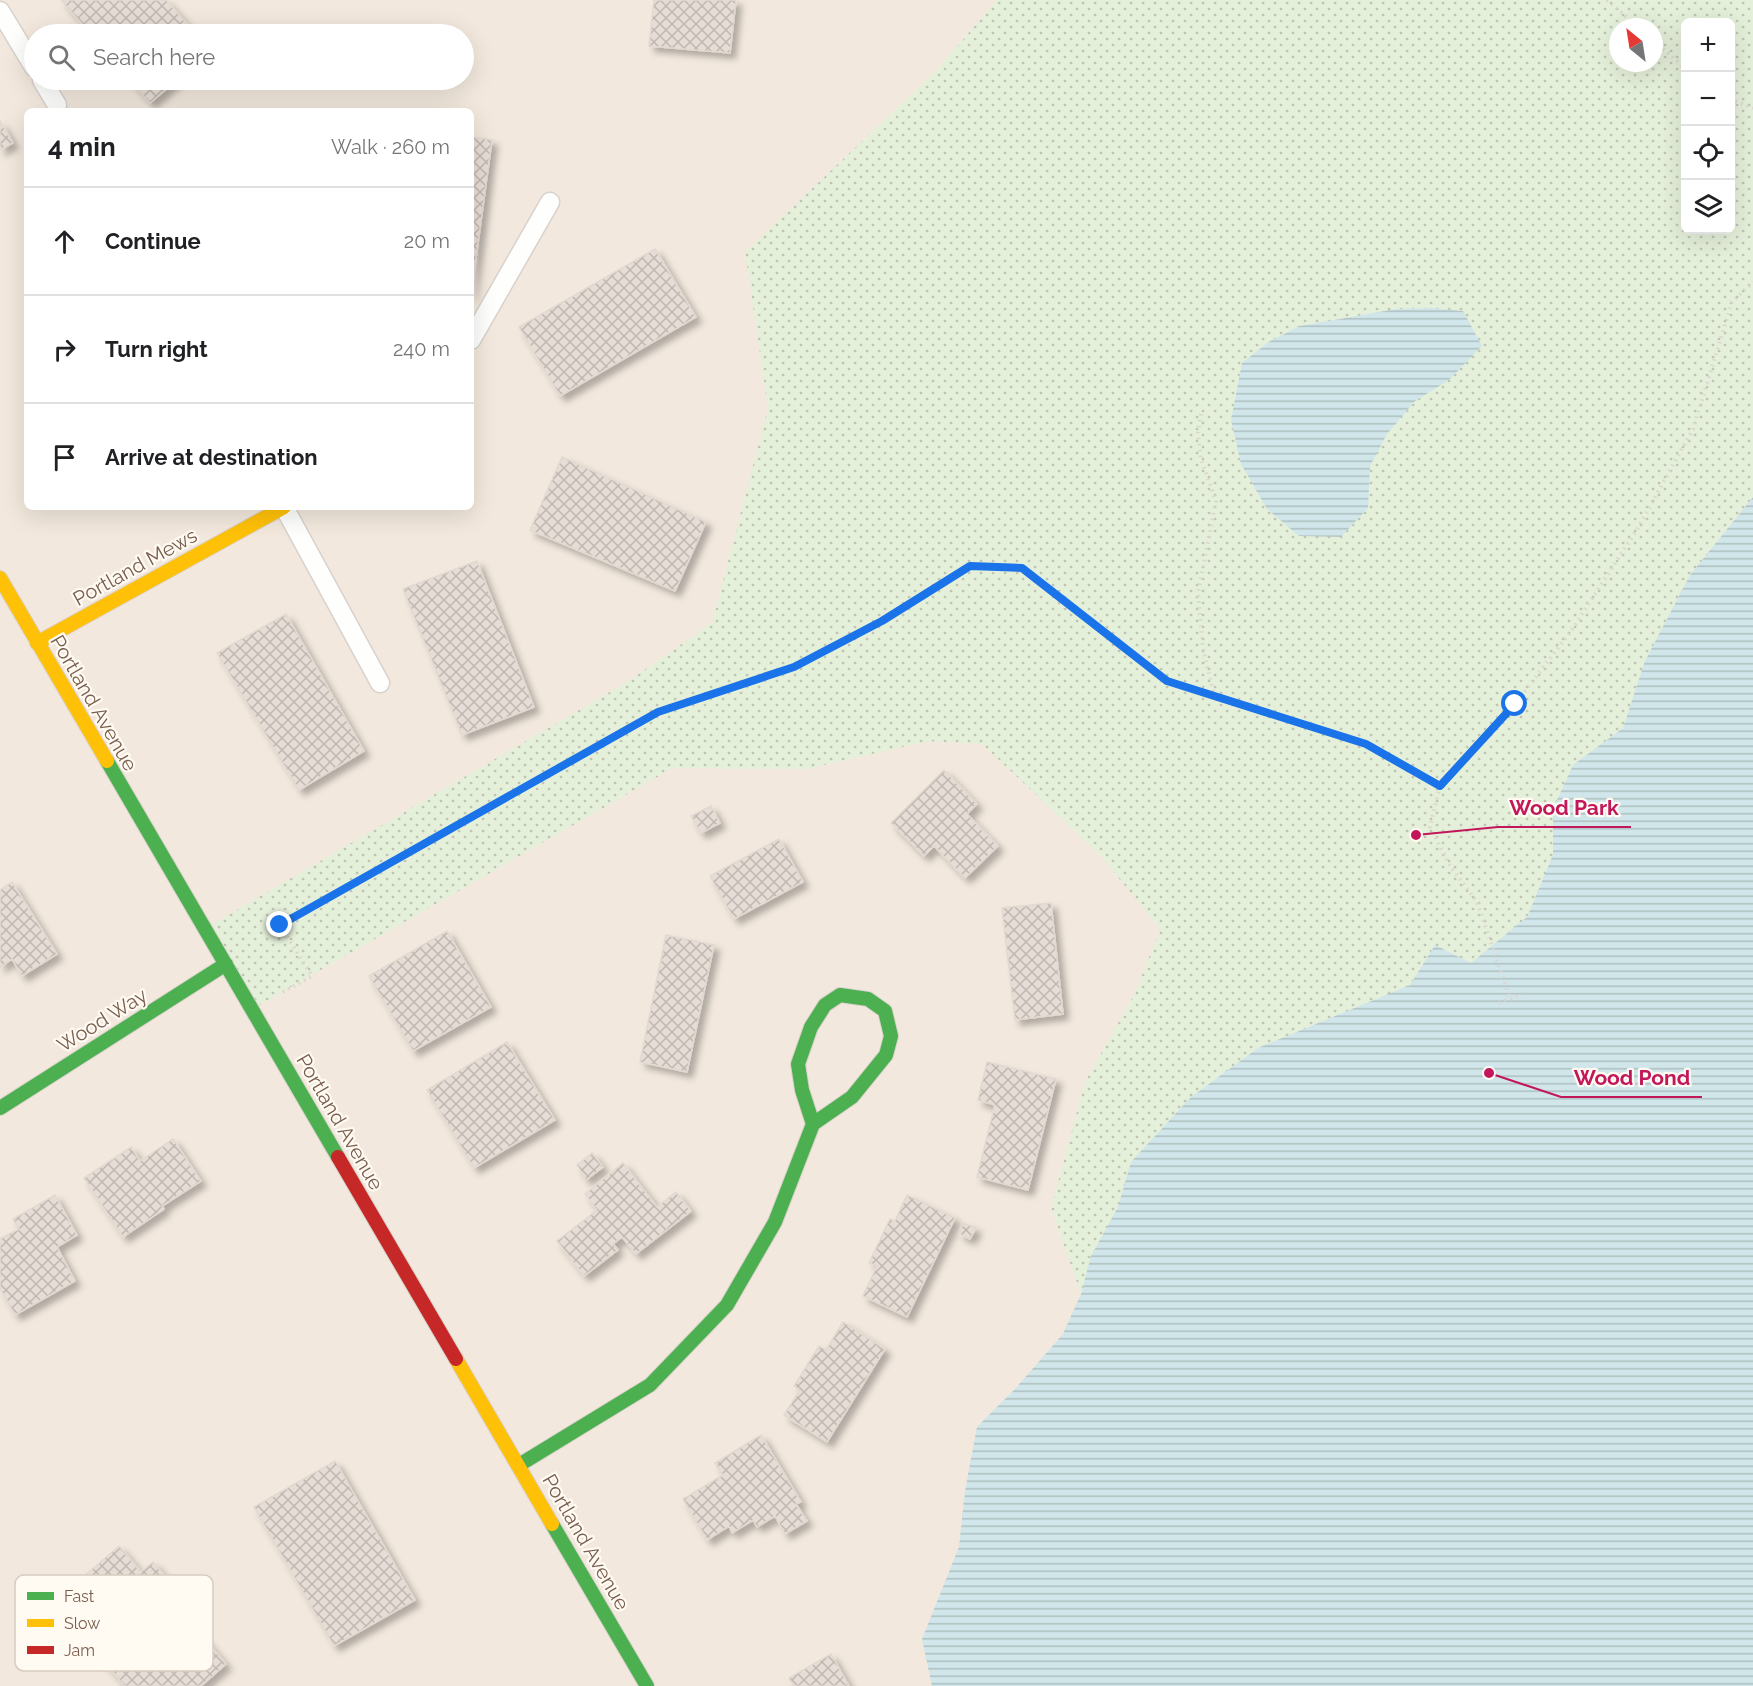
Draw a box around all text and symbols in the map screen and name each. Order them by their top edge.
north arrow [1609,18,1663,72]
map controls [1681,18,1735,234]
button: + [1681,18,1735,72]
search box [24,24,474,90]
icon: search [45,41,78,74]
text: Search here [93,44,215,70]
button: − [1681,72,1735,126]
button: locate [1681,126,1735,180]
text: 4 min [48,132,116,162]
text: Walk · 260 m [331,135,450,159]
button: layers [1681,180,1735,234]
icon: ahead [48,225,81,258]
text: Continue [105,228,201,254]
text: 20 m [404,229,450,253]
icon: right [48,333,81,366]
text: Turn right [105,336,208,362]
text: 240 m [393,337,450,361]
icon: arrive [48,441,81,474]
text: Arrive at destination [105,444,318,470]
street label: Portland Mews [69,523,201,611]
street label: Portland Avenue [45,631,143,775]
route start [1501,690,1527,716]
callout: Wood Park [1498,788,1631,827]
text: Wood Park [1509,795,1619,820]
route end [266,911,292,937]
street label: Wood Way [53,983,152,1057]
street label: Portland Avenue [291,1050,389,1194]
callout: Wood Pond [1561,1058,1702,1097]
text: Wood Pond [1574,1065,1690,1090]
street label: Portland Avenue [537,1470,635,1614]
legend [15,1575,213,1671]
text: Fast [64,1587,95,1606]
text: Slow [64,1614,100,1633]
text: Jam [64,1641,95,1660]

